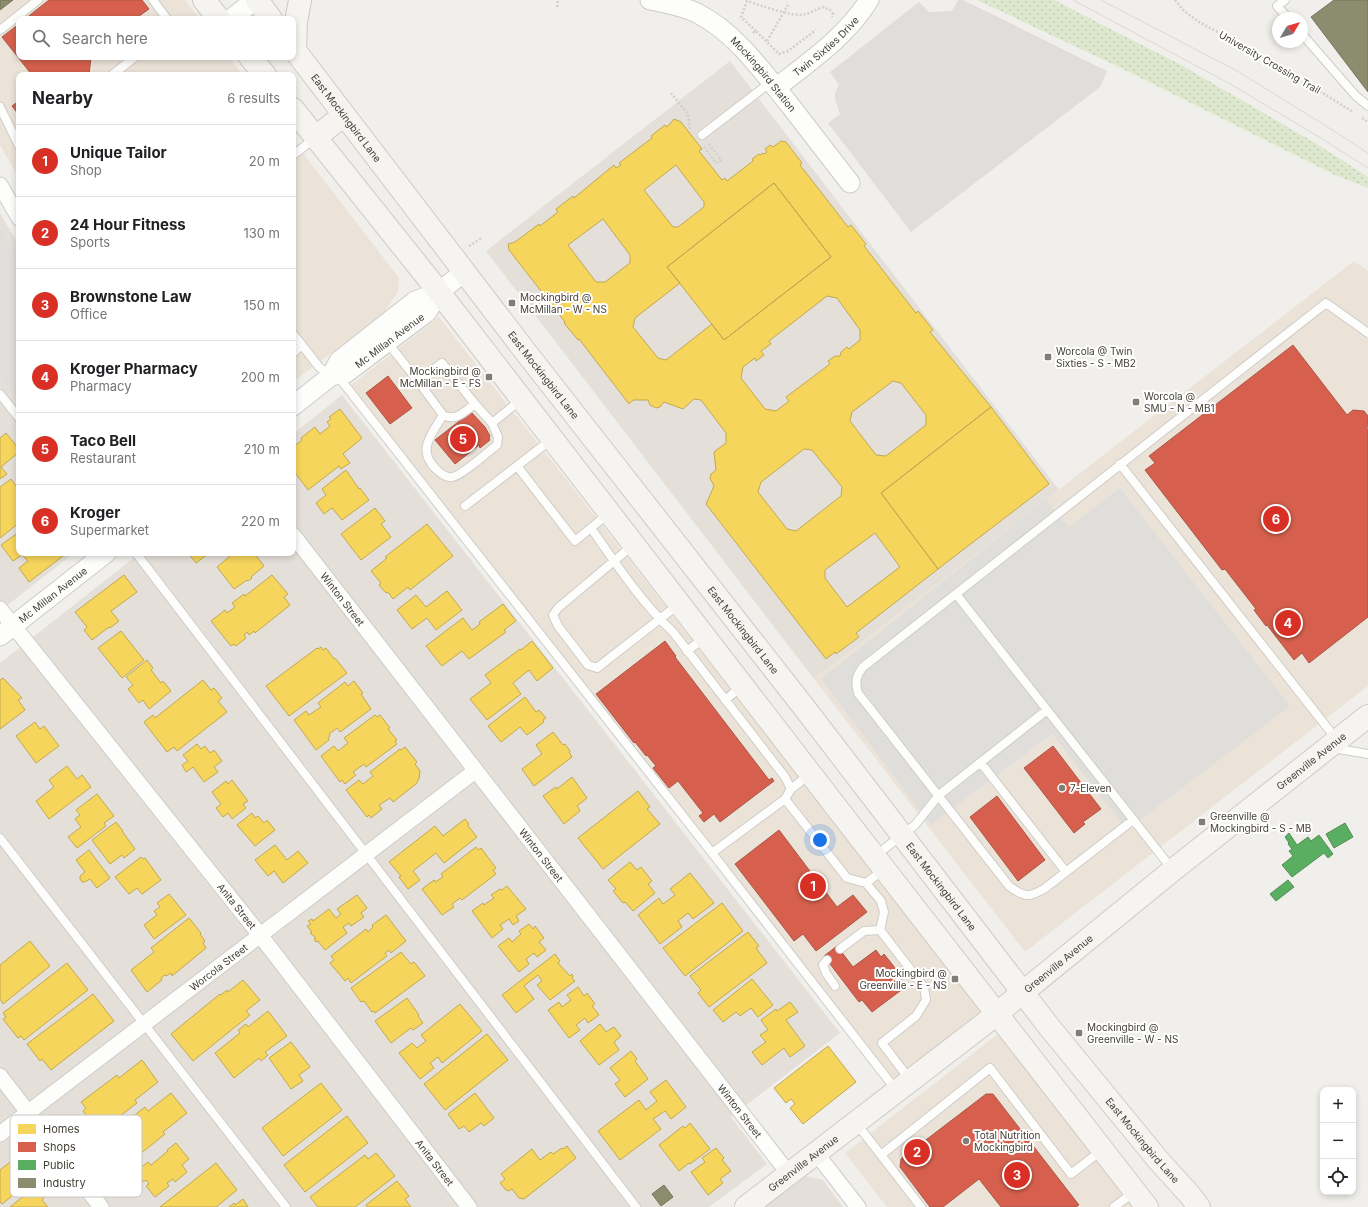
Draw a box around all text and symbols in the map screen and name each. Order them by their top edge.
north arrow [1272,12,1308,48]
street label: Twin Sixties Drive [790,14,861,79]
search box [16,16,296,60]
icon: search [30,27,52,49]
street label: University Crossing Trail [1217,28,1323,96]
text: Search here [62,29,148,48]
street label: Mockingbird Station [728,34,799,114]
street label: East Mockingbird Lane [309,71,384,164]
text: Nearby [32,88,93,108]
text: 6 results [227,90,280,106]
text: Unique Tailor [70,143,167,162]
text: 1 [42,153,48,169]
text: 20 m [249,153,280,169]
text: Shop [70,162,102,178]
text: 24 Hour Fitness [70,215,186,234]
text: 2 [41,225,49,241]
text: 130 m [243,225,280,241]
text: Sports [70,234,110,250]
text: Brownstone Law [70,287,191,306]
place label: Mockingbird @ McMillan - W - NS [520,291,607,315]
text: 3 [41,297,49,313]
text: 150 m [244,297,280,313]
marker: Mockingbird @ McMillan - W - NS [507,298,517,308]
text: Office [70,306,107,322]
street label: Mc Millan Avenue [352,310,426,370]
street label: East Mockingbird Lane [506,329,582,421]
place label: Worcola @ Twin Sixties - S - MB2 [1056,345,1136,369]
marker: Worcola @ Twin Sixties - S - MB2 [1043,352,1053,362]
text: Kroger Pharmacy [70,359,198,378]
place label: Mockingbird @ McMillan - E - FS [400,365,481,389]
text: 4 [41,369,49,385]
text: 200 m [241,369,280,385]
marker: Mockingbird @ McMillan - E - FS [484,372,494,382]
text: Pharmacy [70,378,132,394]
place label: Worcola @ SMU - N - MB1 [1144,390,1215,414]
marker: Worcola @ SMU - N - MB1 [1131,397,1141,407]
pin: 5 [450,424,476,454]
text: Taco Bell [70,431,136,450]
text: 5 [41,441,49,457]
text: 210 m [244,441,280,457]
text: Restaurant [70,450,136,466]
text: Kroger [70,503,120,522]
pin: 6 [1263,504,1289,534]
text: 6 [41,513,49,529]
text: 220 m [241,513,280,529]
text: Supermarket [70,522,149,538]
street label: Mc Millan Avenue [16,564,89,625]
street label: Winton Street [318,570,368,629]
street label: East Mockingbird Lane [705,584,782,676]
pin: 4 [1275,608,1301,638]
street label: Greenville Avenue [1274,730,1348,792]
place label: 7-Eleven [1070,782,1112,794]
marker: 7-Eleven [1057,783,1067,793]
place label: Greenville @ Mockingbird - S - MB [1210,810,1311,834]
marker: Greenville @ Mockingbird - S - MB [1197,817,1207,827]
street label: Winton Street [517,826,566,885]
your location [810,830,830,850]
street label: East Mockingbird Lane [904,840,979,933]
pin: 1 [800,871,826,901]
street label: Anita Street [215,881,259,932]
street label: Greenville Avenue [1021,932,1095,995]
street label: Worcola Street [187,941,250,993]
place label: Mockingbird @ Greenville - E - NS [859,967,947,991]
marker: Mockingbird @ Greenville - E - NS [950,974,960,984]
place label: Mockingbird @ Greenville - W - NS [1087,1021,1178,1045]
marker: Mockingbird @ Greenville - W - NS [1074,1028,1084,1038]
street label: Winton Street [716,1082,765,1141]
map controls [1320,1087,1356,1195]
button: + [1320,1087,1356,1123]
street label: East Mockingbird Lane [1103,1095,1182,1186]
legend [10,1115,142,1197]
text: Homes [43,1122,80,1136]
button: − [1320,1123,1356,1159]
place label: Total Nutrition Mockingbird [974,1129,1041,1153]
street label: Greenville Avenue [766,1132,841,1194]
marker: Total Nutrition Mockingbird [961,1136,971,1146]
street label: Anita Street [413,1137,457,1189]
pin: 2 [904,1137,930,1167]
text: Shops [43,1140,76,1154]
text: Public [43,1158,75,1172]
button: locate [1320,1159,1356,1195]
pin: 3 [1004,1160,1030,1190]
text: Industry [43,1176,86,1190]

